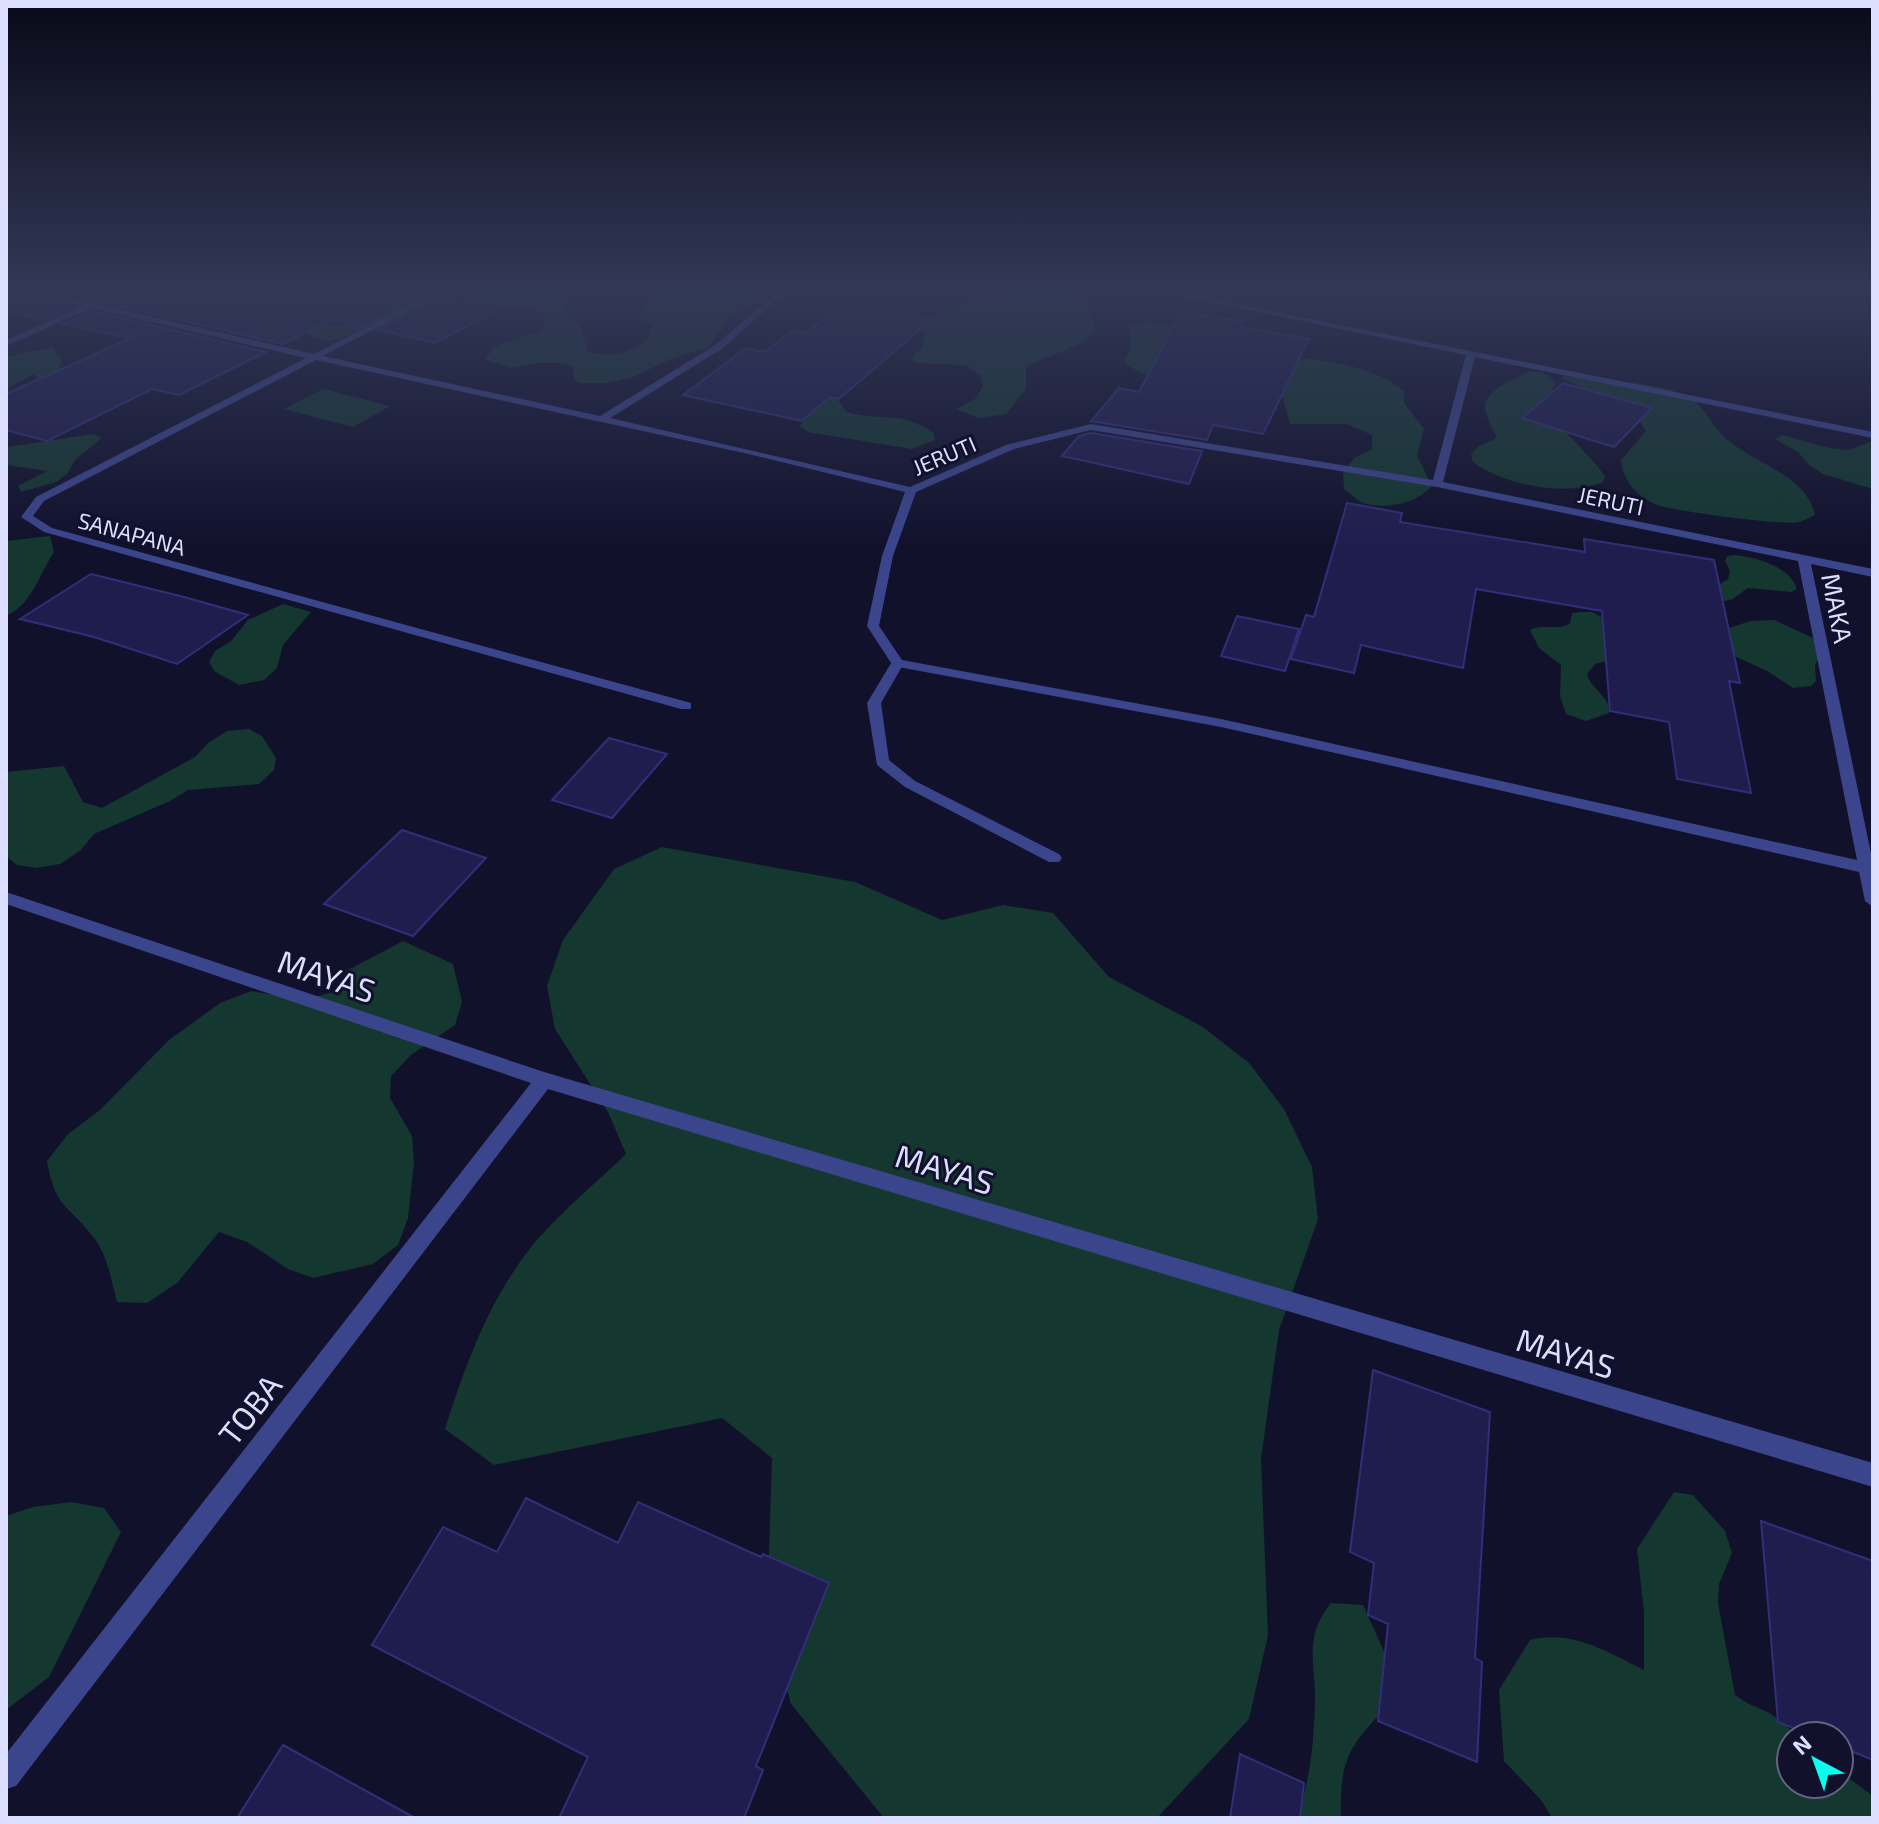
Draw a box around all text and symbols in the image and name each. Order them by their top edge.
street label: JERUTI [908,430,980,480]
street label: JERUTI [1576,480,1646,520]
street label: SANAPANA [75,506,189,560]
street label: MAKA [1816,570,1860,646]
street label: MAYAS [273,941,381,1009]
street label: MAYAS [891,1135,999,1201]
street label: MAYAS [1512,1319,1620,1385]
street label: TOBA [210,1366,288,1452]
north arrow [1775,1720,1855,1800]
text: N [1787,1729,1816,1759]

